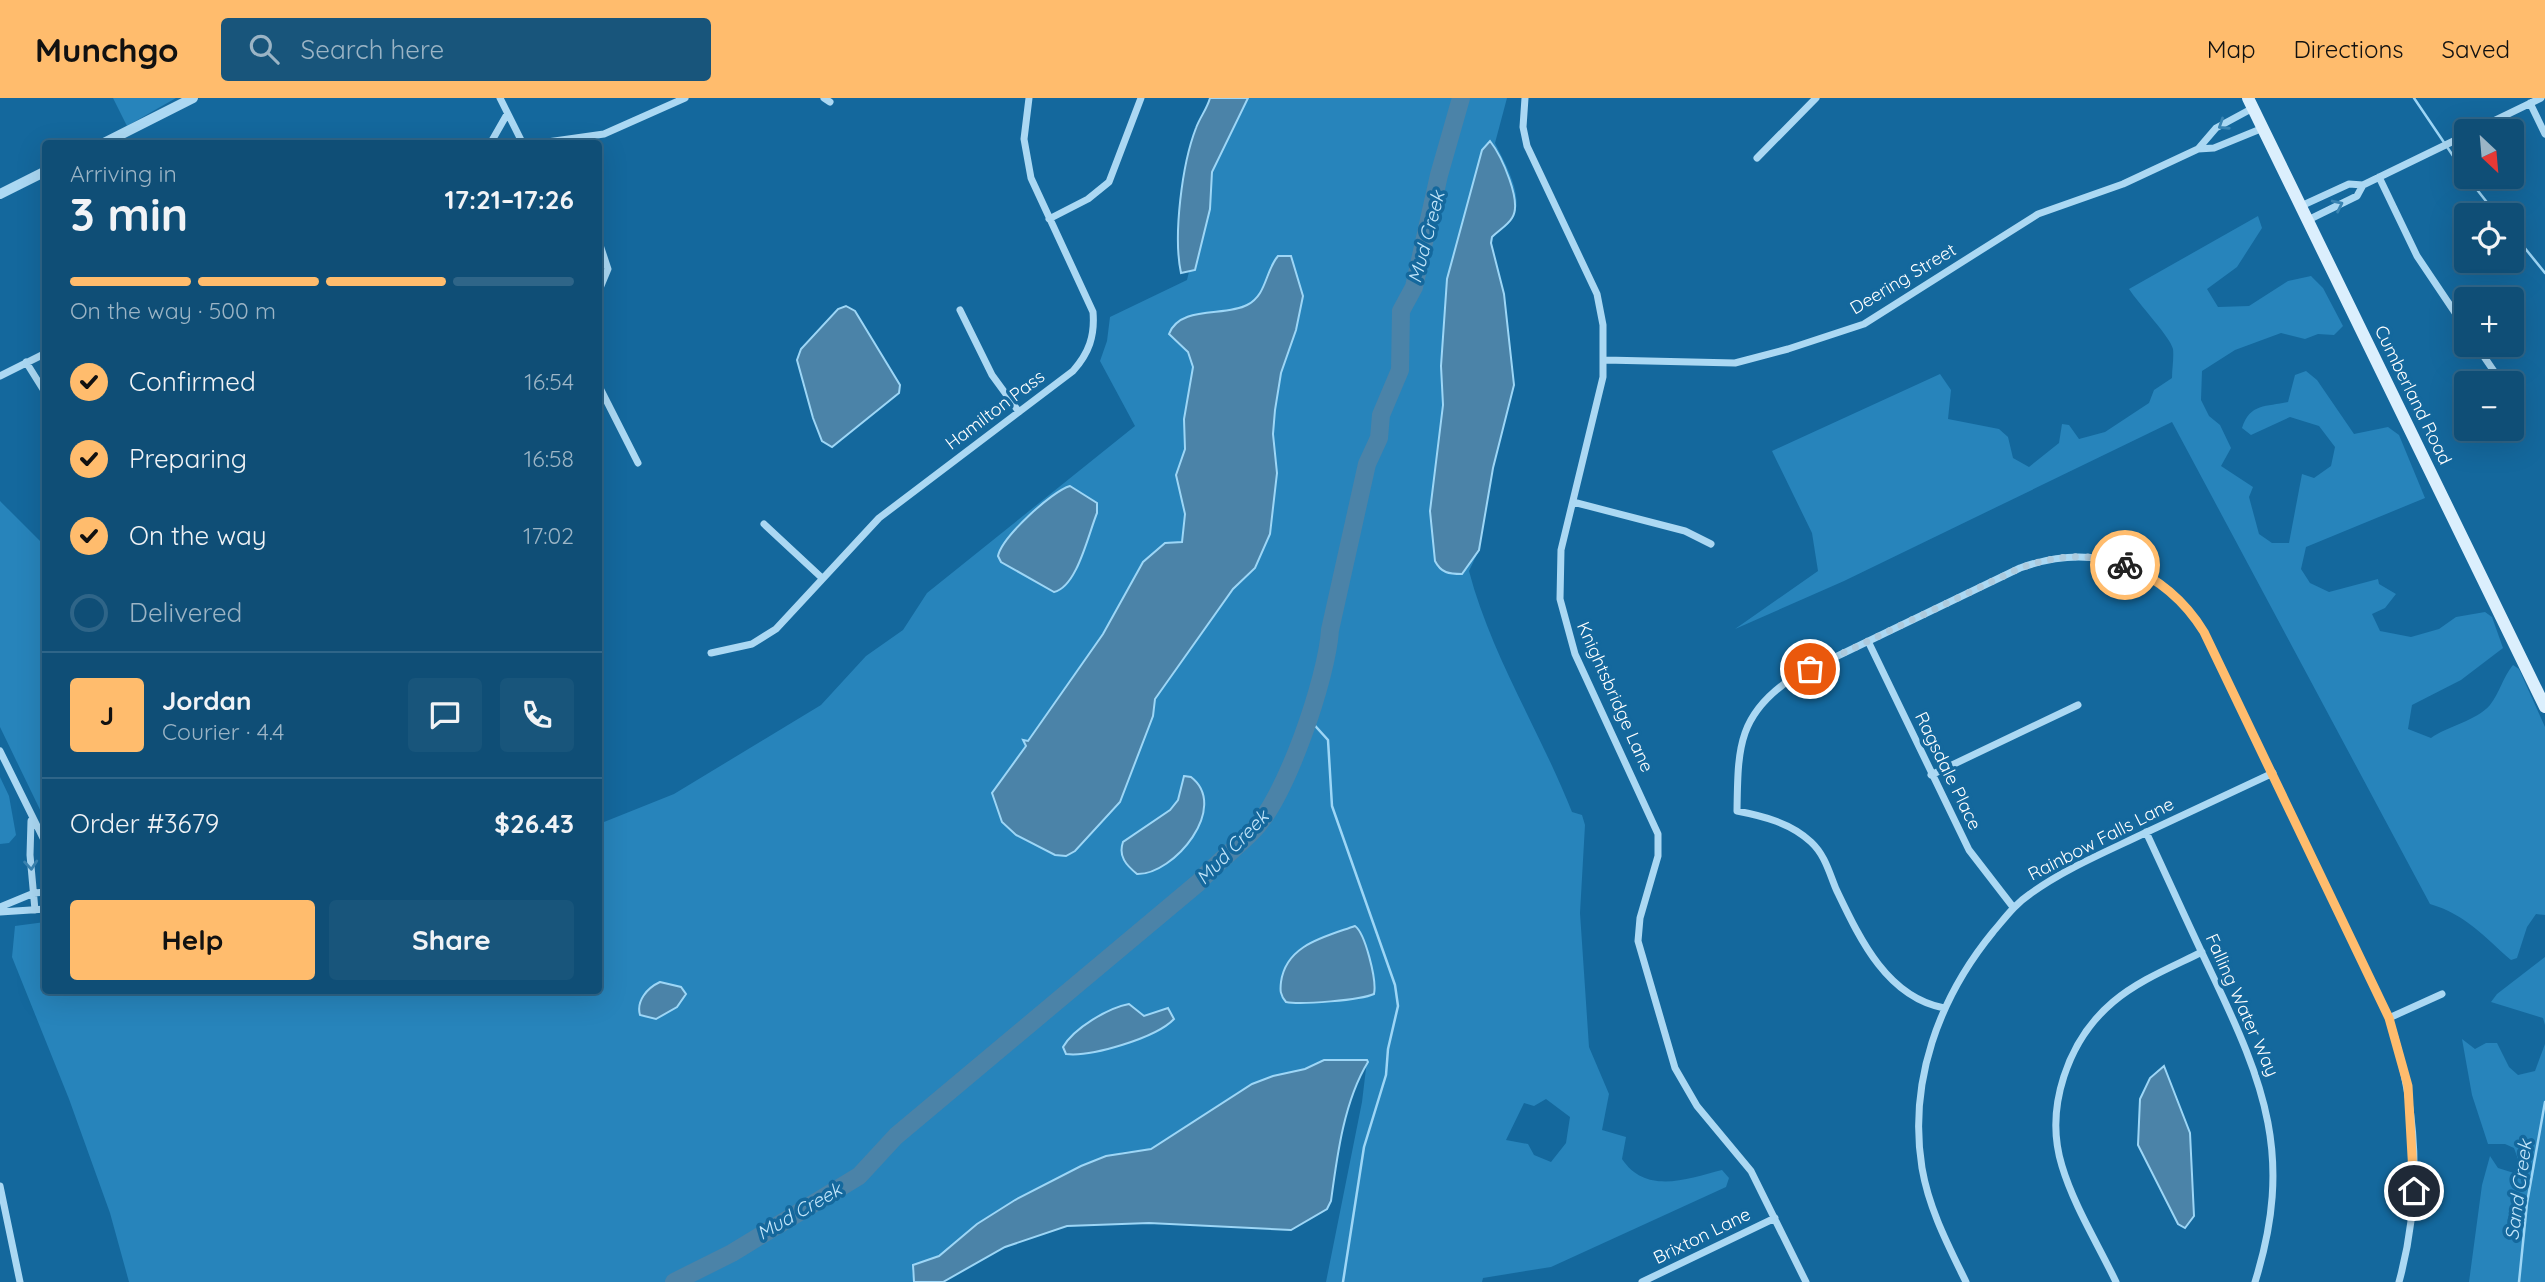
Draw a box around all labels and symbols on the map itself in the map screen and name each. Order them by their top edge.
one-way arrow [2217,117,2230,130]
north arrow [2454,119,2524,189]
water label: Mud Creek [1402,187,1450,286]
one-way arrow [2331,199,2343,213]
street label: Deering Street [1845,238,1960,319]
street label: Cumberland Road [2370,321,2457,468]
street label: Hamilton Pass [940,365,1049,455]
courier [2090,530,2160,600]
street label: Knightsbridge Lane [1572,618,1659,776]
pin [1780,639,1840,699]
street label: Ragsdale Place [1910,708,1987,834]
street label: Rainbow Falls Lane [2024,792,2178,885]
water label: Mud Creek [1191,803,1275,889]
one-way arrow [23,860,38,871]
street label: Falling Water Way [2201,930,2284,1080]
water label: Sand Creek [2499,1137,2537,1242]
pin [2384,1161,2444,1221]
water label: Mud Creek [752,1176,847,1245]
street label: Brixton Lane [1649,1202,1754,1269]

